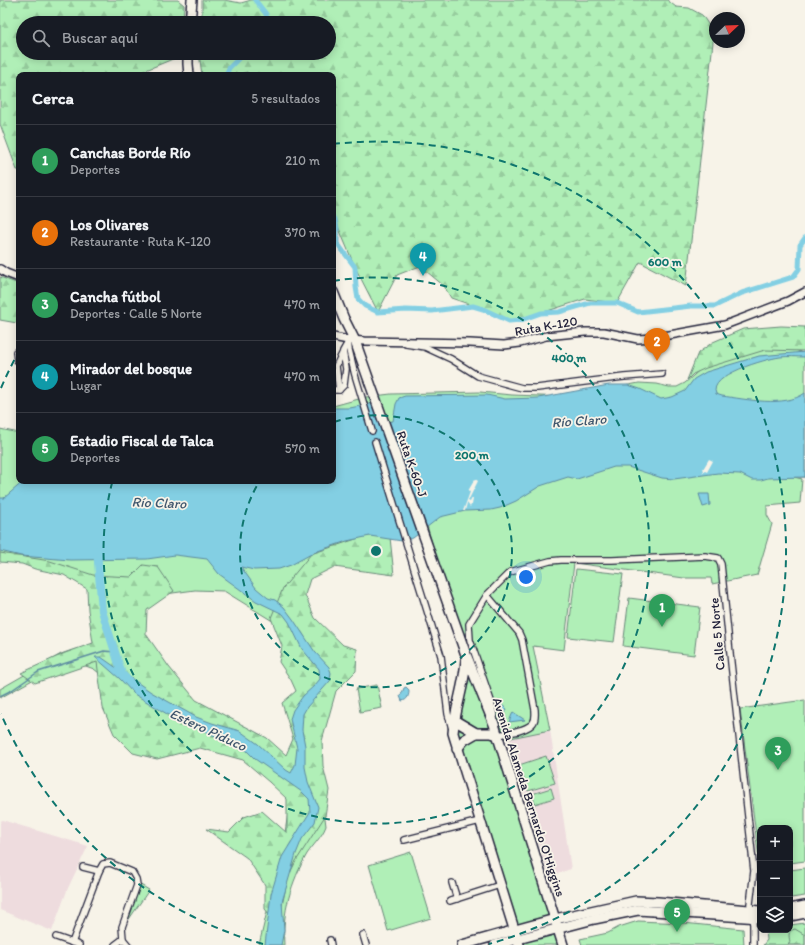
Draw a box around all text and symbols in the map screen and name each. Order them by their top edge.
north arrow [709,12,745,48]
search box [16,16,336,60]
icon: search [30,27,52,49]
text: Buscar aquí [62,29,138,47]
text: Cerca [32,88,74,108]
text: 5 resultados [251,91,320,106]
text: Canchas Borde Río [70,144,191,162]
text: 1 [42,153,48,168]
text: 210 m [285,153,320,168]
text: Deportes [70,162,120,177]
text: Los Olivares [70,216,149,234]
text: 2 [42,225,48,240]
text: 370 m [285,225,320,240]
text: Restaurante · Ruta K-120 [70,234,211,249]
pin: 4 [410,243,436,276]
text: 600 m [648,255,683,269]
text: Cancha fútbol [70,288,161,306]
text: 3 [41,297,49,312]
text: 470 m [284,297,320,312]
text: Deportes · Calle 5 Norte [70,306,202,321]
street label: Ruta K-120 [513,313,579,339]
pin: 2 [644,328,670,361]
text: 400 m [552,351,587,365]
text: Mirador del bosque [70,360,192,378]
text: 4 [41,369,49,384]
text: 470 m [284,369,320,384]
text: Lugar [70,378,102,393]
water label: Río Claro [551,411,608,431]
street label: Ruta K-60-J [394,429,431,500]
text: Estadio Fiscal de Talca [70,432,214,450]
text: 5 [42,441,48,456]
text: 570 m [285,441,320,456]
text: 200 m [455,448,490,462]
text: Deportes [70,450,120,465]
water label: Río Claro [131,494,187,512]
centre of rings [369,544,383,558]
your location [516,567,536,587]
pin: 1 [649,594,675,627]
street label: Calle 5 Norte [706,597,728,671]
street label: Avenida Alameda Bernardo O'Higgins [490,696,568,899]
water label: Estero Piduco [167,705,250,755]
pin: 3 [765,737,791,770]
map controls [757,825,793,933]
button: + [757,825,793,861]
button: − [757,861,793,897]
button: layers [757,897,793,933]
pin: 5 [664,899,690,932]

